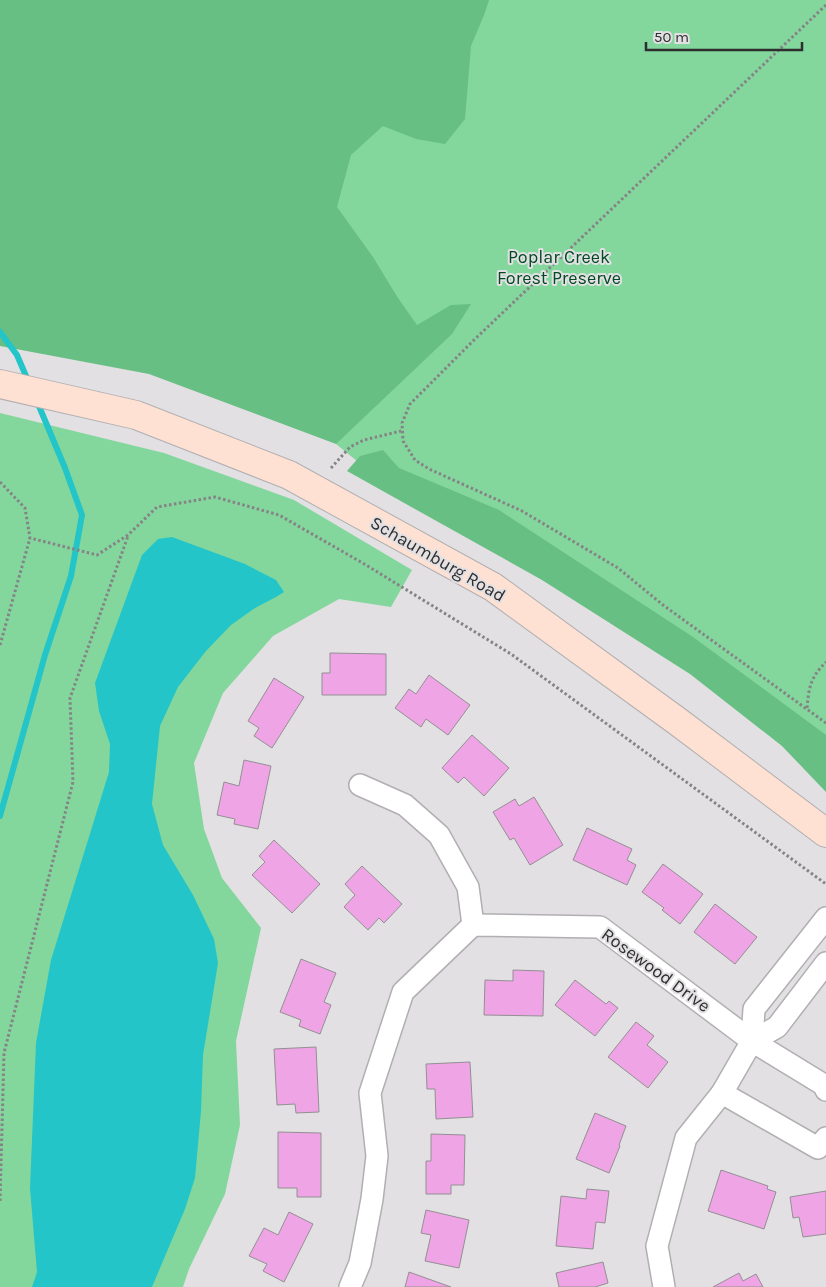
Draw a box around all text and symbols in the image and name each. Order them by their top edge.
scale bar [646,20,802,52]
text: 50 m [654,28,689,46]
park label: Poplar Creek Forest Preserve [497,246,621,289]
street label: Schaumburg Road [367,511,509,607]
street label: Rosewood Drive [597,923,715,1017]

